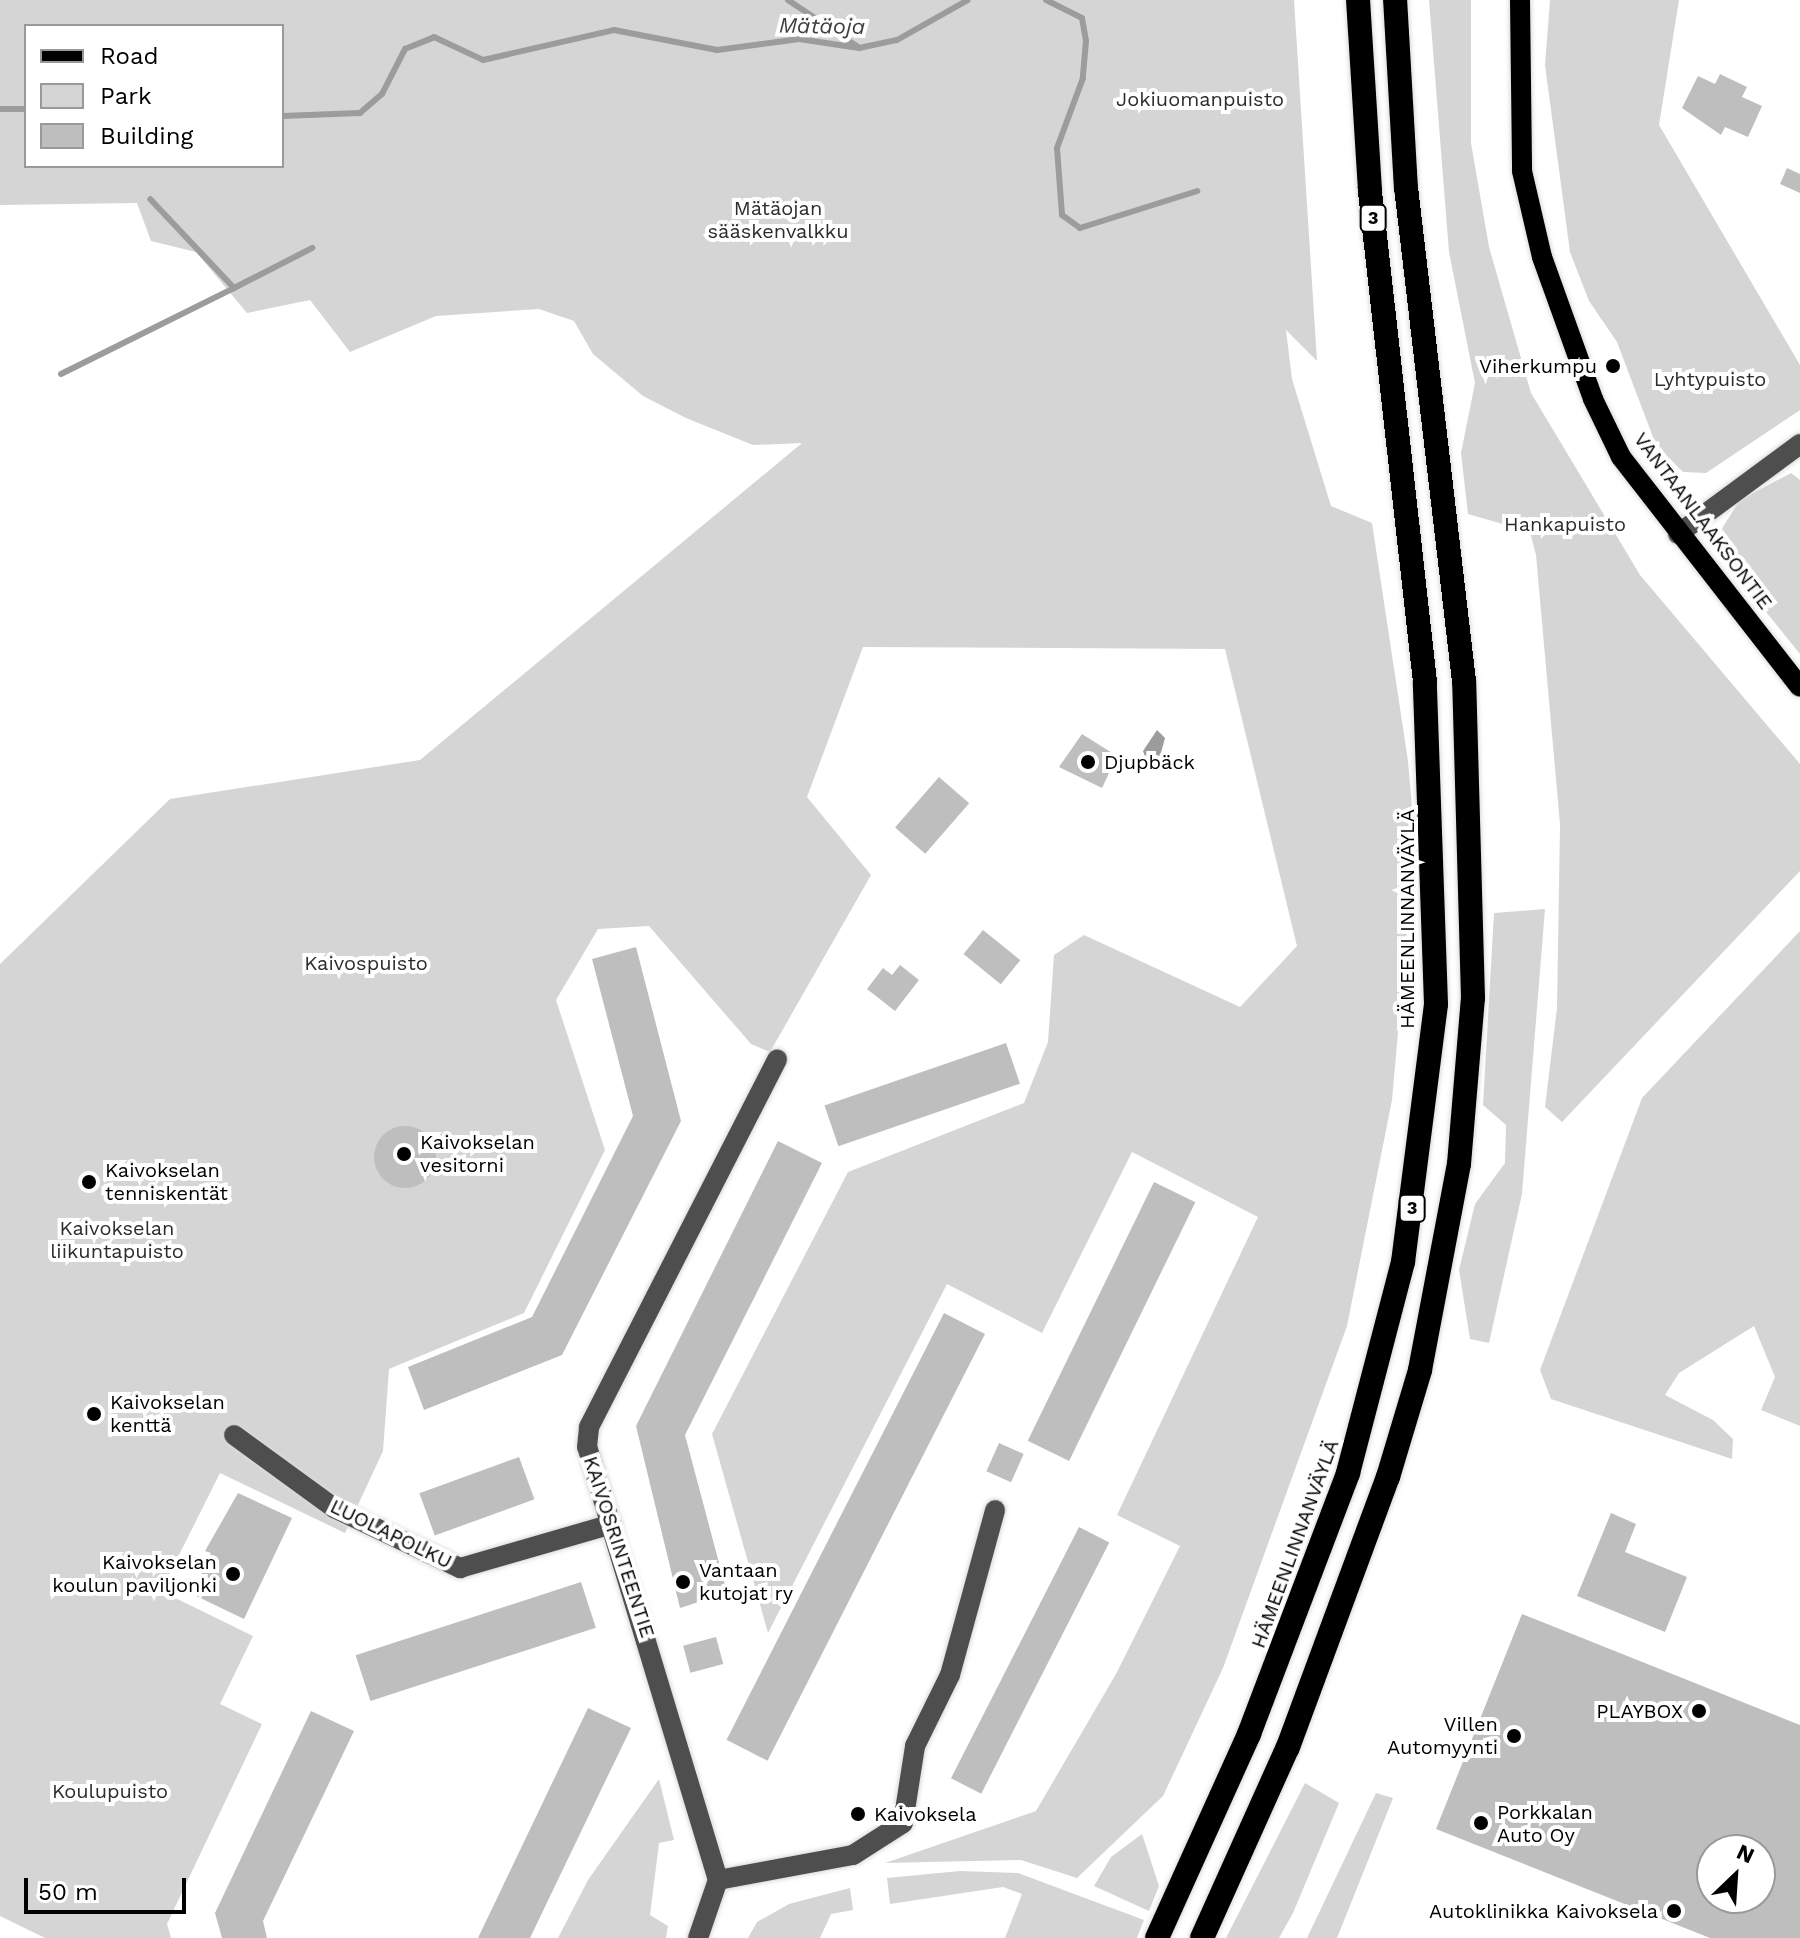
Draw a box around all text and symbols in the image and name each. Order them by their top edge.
water label: Mätäoja [779,12,865,40]
legend [24,24,284,168]
text: Road [100,42,159,70]
text: Park [100,82,152,110]
park label: Jokiuomanpuisto [1116,87,1284,111]
text: Building [100,122,193,150]
park label: Mätäojan sääskenvalkku [708,196,848,243]
road number: 3 [1359,204,1387,232]
place label: Viherkumpu [1479,354,1597,378]
marker: Viherkumpu [1604,357,1622,375]
park label: Lyhtypuisto [1654,367,1766,391]
street label: VANTAANLAAKSONTIE [1629,428,1777,614]
park label: Hankapuisto [1504,512,1626,536]
place label: Djupbäck [1104,750,1195,774]
marker: Djupbäck [1079,753,1097,771]
street label: HÄMEENLINNANVÄYLÄ [1395,809,1419,1029]
park label: Kaivospuisto [304,951,428,975]
place label: Kaivokselan vesitorni [420,1130,535,1177]
marker: Kaivokselan vesitorni [395,1145,413,1163]
place label: Kaivokselan tenniskentät [105,1158,228,1205]
marker: Kaivokselan tenniskentät [80,1173,98,1191]
road number: 3 [1398,1194,1426,1222]
park label: Kaivokselan liikuntapuisto [50,1216,184,1263]
place label: Kaivokselan kenttä [110,1390,225,1437]
marker: Kaivokselan kenttä [85,1405,103,1423]
street label: HÄMEENLINNANVÄYLÄ [1246,1436,1344,1652]
street label: KAIVOSRINTEENTIE [578,1453,660,1641]
street label: LUOLAPOLKU [326,1494,456,1574]
place label: Kaivokselan koulun paviljonki [52,1550,217,1597]
place label: Vantaan kutojat ry [699,1558,793,1605]
marker: Kaivokselan koulun paviljonki [224,1565,242,1583]
marker: Vantaan kutojat ry [674,1573,692,1591]
place label: PLAYBOX [1596,1699,1683,1723]
marker: PLAYBOX [1690,1702,1708,1720]
place label: Villen Automyynti [1387,1712,1498,1759]
marker: Villen Automyynti [1505,1727,1523,1745]
park label: Koulupuisto [52,1779,168,1803]
place label: Porkkalan Auto Oy [1497,1800,1593,1847]
place label: Kaivoksela [874,1802,977,1826]
marker: Kaivoksela [849,1805,867,1823]
marker: Porkkalan Auto Oy [1472,1814,1490,1832]
north arrow [1696,1834,1776,1914]
text: N [1733,1839,1758,1868]
scale bar [28,1862,190,1912]
text: 50 m [38,1878,98,1906]
place label: Autoklinikka Kaivoksela [1429,1899,1658,1923]
marker: Autoklinikka Kaivoksela [1665,1902,1683,1920]

